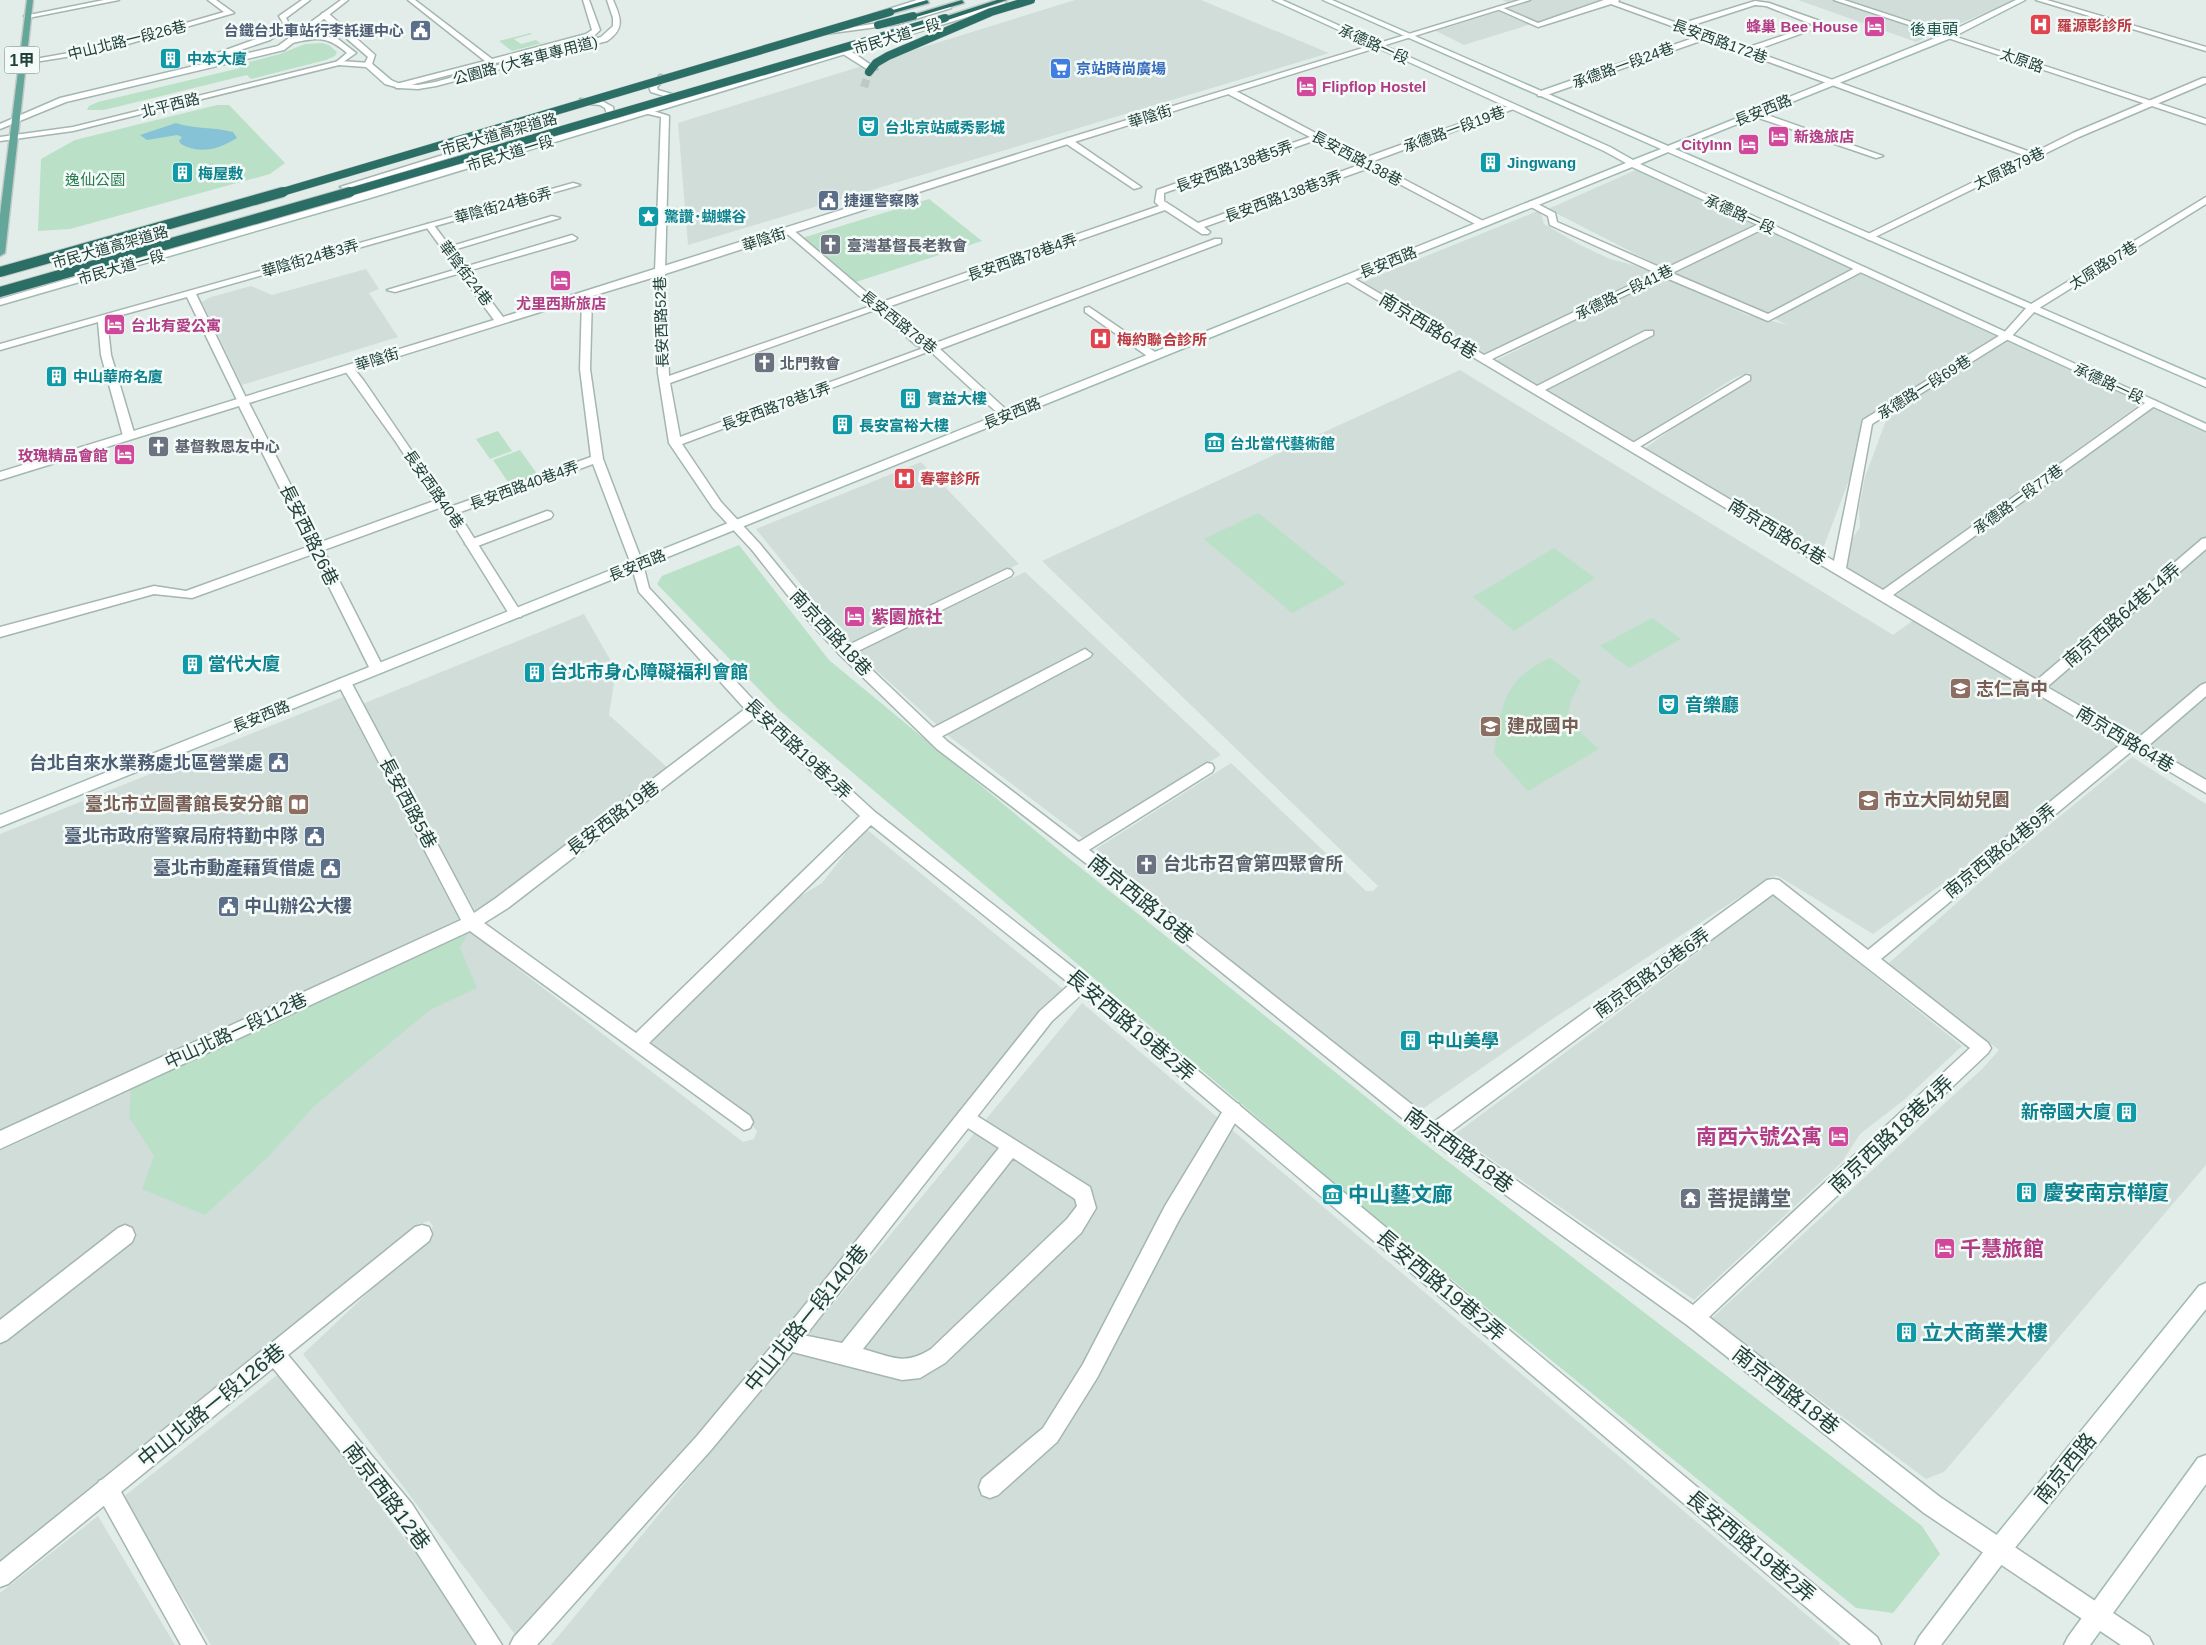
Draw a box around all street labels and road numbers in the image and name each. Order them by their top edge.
street label: 市民大道一段 [851,15,943,57]
street label: 長安西路172巷 [1670,16,1770,66]
street label: 中山北路一段26巷 [66,17,188,63]
street label: 承德路一段 [1336,21,1412,67]
street label: 公園路 (大客車專用道) [451,32,599,88]
street label: 承德路一段24巷 [1570,39,1676,91]
street label: 太原路 [1998,45,2046,75]
road number: 1甲 [5,46,40,74]
street label: 北平西路 [139,89,201,121]
street label: 長安西路 [1732,91,1794,129]
street label: 華陰街 [1126,101,1174,131]
street label: 承德路一段19巷 [1401,103,1507,155]
street label: 市民大道高架道路 [439,109,559,159]
street label: 長安西路138巷 [1309,127,1405,189]
street label: 市民大道一段 [464,132,556,174]
street label: 長安西路138巷5弄 [1173,137,1295,195]
street label: 太原路79巷 [1971,144,2047,192]
street label: 長安西路138巷3弄 [1222,167,1344,225]
street label: 華陰街24巷6弄 [452,184,554,226]
street label: 承德路一段 [1702,191,1778,237]
street label: 市民大道高架道路 [50,222,170,272]
street label: 華陰街 [740,224,788,254]
street label: 長安西路78巷4弄 [965,230,1079,284]
street label: 華陰街24巷3弄 [260,236,360,280]
street label: 華陰街24巷 [436,237,496,309]
street label: 太原路97巷 [2066,237,2140,293]
street label: 長安西路 [1357,243,1419,281]
street label: 市民大道一段 [75,246,167,288]
street label: 承德路一段41巷 [1572,261,1676,323]
street label: 長安西路52巷 [651,276,671,368]
street label: 長安西路78巷 [858,287,940,357]
street label: 南京西路64巷 [1376,289,1480,363]
street label: 華陰街 [353,344,401,374]
street label: 承德路一段69巷 [1874,352,1974,422]
street label: 承德路一段 [2071,359,2147,407]
street label: 長安西路78巷1弄 [719,378,833,434]
street label: 長安西路 [981,394,1043,432]
street label: 長安西路40巷 [401,447,467,531]
street label: 長安西路40巷4弄 [467,457,581,513]
street label: 承德路一段77巷 [1970,461,2066,537]
street label: 長安西路26巷 [276,481,342,589]
street label: 南京西路64巷 [1725,495,1829,569]
street label: 長安西路 [606,546,668,584]
street label: 南京西路64巷14弄 [2060,559,2184,671]
street label: 南京西路18巷 [786,586,876,680]
street label: 長安西路19巷2弄 [741,695,855,803]
street label: 長安西路 [230,697,292,735]
street label: 南京西路64巷 [2073,702,2177,776]
street label: 長安西路5巷 [376,754,440,852]
street label: 長安西路19巷 [563,777,663,859]
street label: 南京西路64巷9弄 [1940,800,2060,902]
street label: 南京西路18巷 [1084,850,1198,948]
street label: 南京西路18巷6弄 [1590,924,1714,1022]
street label: 長安西路19巷2弄 [1062,964,1200,1086]
street label: 中山北路一段112巷 [162,989,310,1073]
street label: 南京西路18巷4弄 [1824,1071,1958,1197]
street label: 南京西路18巷 [1400,1103,1518,1197]
street label: 長安西路19巷2弄 [1372,1224,1510,1346]
street label: 中山北路一段140巷 [740,1240,872,1396]
street label: 中山北路一段126巷 [133,1339,289,1471]
street label: 南京西路18巷 [1728,1341,1844,1439]
street label: 南京西路 [2030,1428,2100,1508]
street label: 南京西路12巷 [339,1438,435,1554]
street label: 長安西路19巷2弄 [1682,1485,1820,1607]

